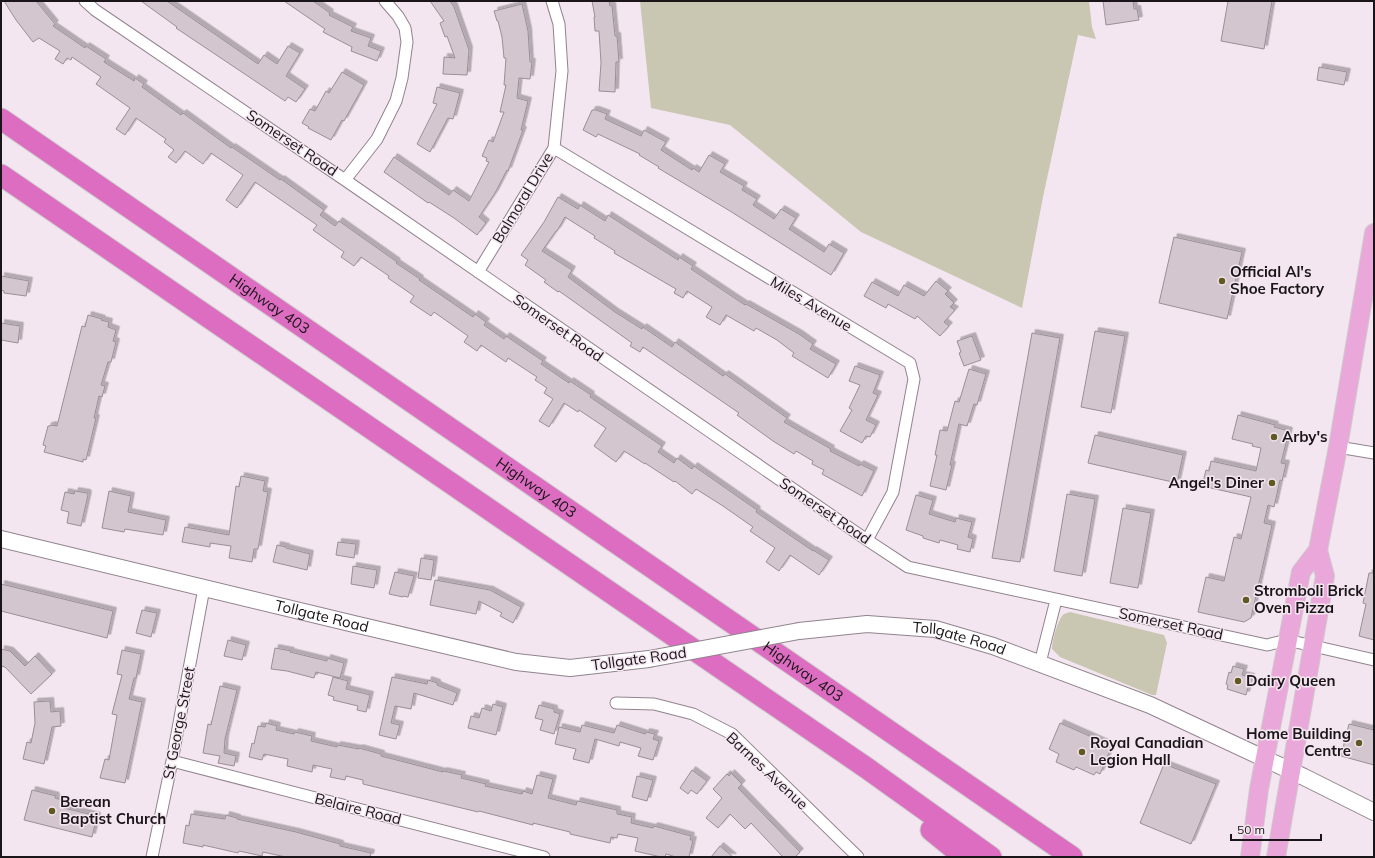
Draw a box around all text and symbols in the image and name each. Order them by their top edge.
street label: Somerset Road [243,105,342,180]
street label: Balmoral Drive [488,149,557,247]
place label: Official Al's Shoe Factory [1230,262,1325,298]
street label: Highway 403 [226,269,314,338]
street label: Miles Avenue [767,272,855,335]
marker: Official Al's Shoe Factory [1217,276,1227,286]
street label: Somerset Road [509,289,607,366]
place label: Arby's [1282,427,1328,446]
marker: Arby's [1269,432,1279,442]
street label: Highway 403 [493,453,580,522]
street label: Somerset Road [776,473,875,548]
place label: Angel's Diner [1168,473,1264,492]
marker: Angel's Diner [1267,478,1277,488]
place label: Stromboli Brick Oven Pizza [1254,581,1364,617]
street label: Tollgate Road [273,595,371,636]
marker: Stromboli Brick Oven Pizza [1241,595,1251,605]
street label: Somerset Road [1117,603,1225,644]
street label: Tollgate Road [912,617,1009,659]
street label: Highway 403 [759,637,847,706]
street label: Tollgate Road [590,642,688,675]
street label: St George Street [158,665,199,781]
place label: Dairy Queen [1246,671,1335,690]
marker: Dairy Queen [1233,676,1243,686]
place label: Home Building Centre [1246,724,1351,760]
street label: Barnes Avenue [722,728,812,813]
place label: Royal Canadian Legion Hall [1090,733,1204,769]
marker: Home Building Centre [1354,738,1364,748]
marker: Royal Canadian Legion Hall [1077,747,1087,757]
street label: Belaire Road [313,789,403,828]
place label: Berean Baptist Church [60,792,166,828]
marker: Berean Baptist Church [47,806,57,816]
scale bar [1231,816,1321,842]
text: 50 m [1237,822,1265,837]

